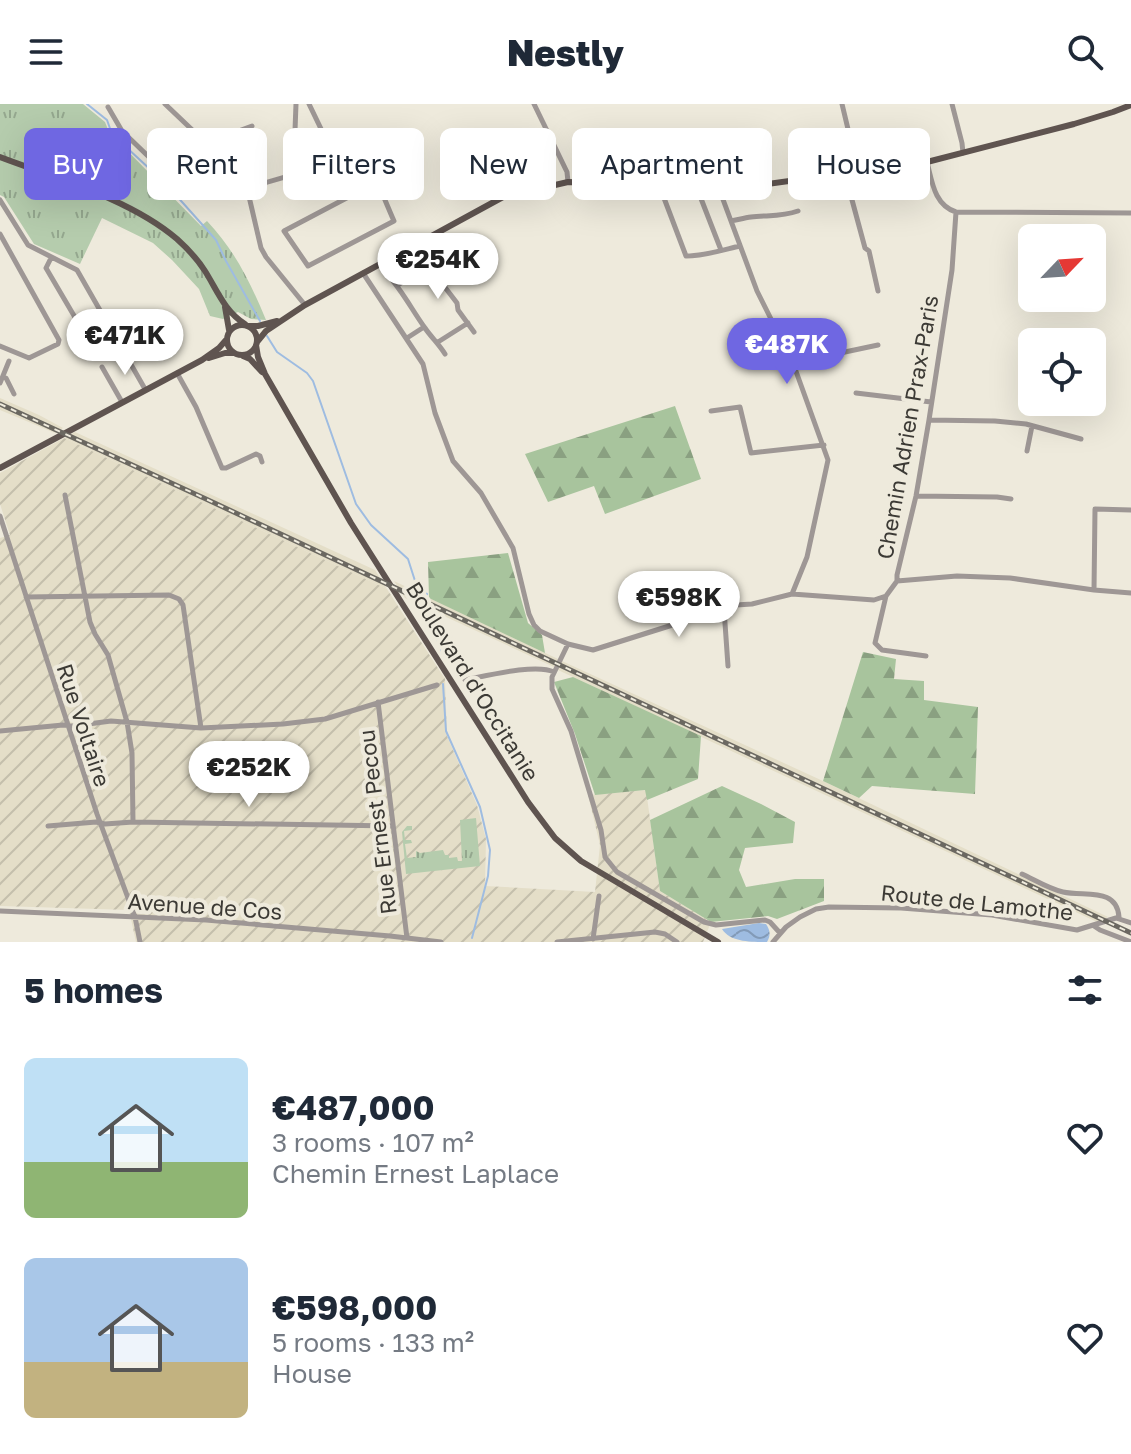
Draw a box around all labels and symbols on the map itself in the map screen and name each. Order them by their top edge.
north arrow [1018,224,1106,312]
pin: €254K [382,233,494,301]
street label: Chemin Adrien Prax-Paris [870,293,944,561]
pin: €471K [69,309,181,377]
pin: €487K [731,318,843,386]
pin: €598K [623,571,735,639]
street label: Boulevard d'Occitanie [401,576,545,786]
street label: Rue Voltaire [51,660,117,790]
street label: Rue Ernest Pecou [352,728,402,916]
pin: €252K [193,741,305,809]
street label: Route de Lamothe [880,878,1074,926]
street label: Avenue de Cos [127,887,283,925]

